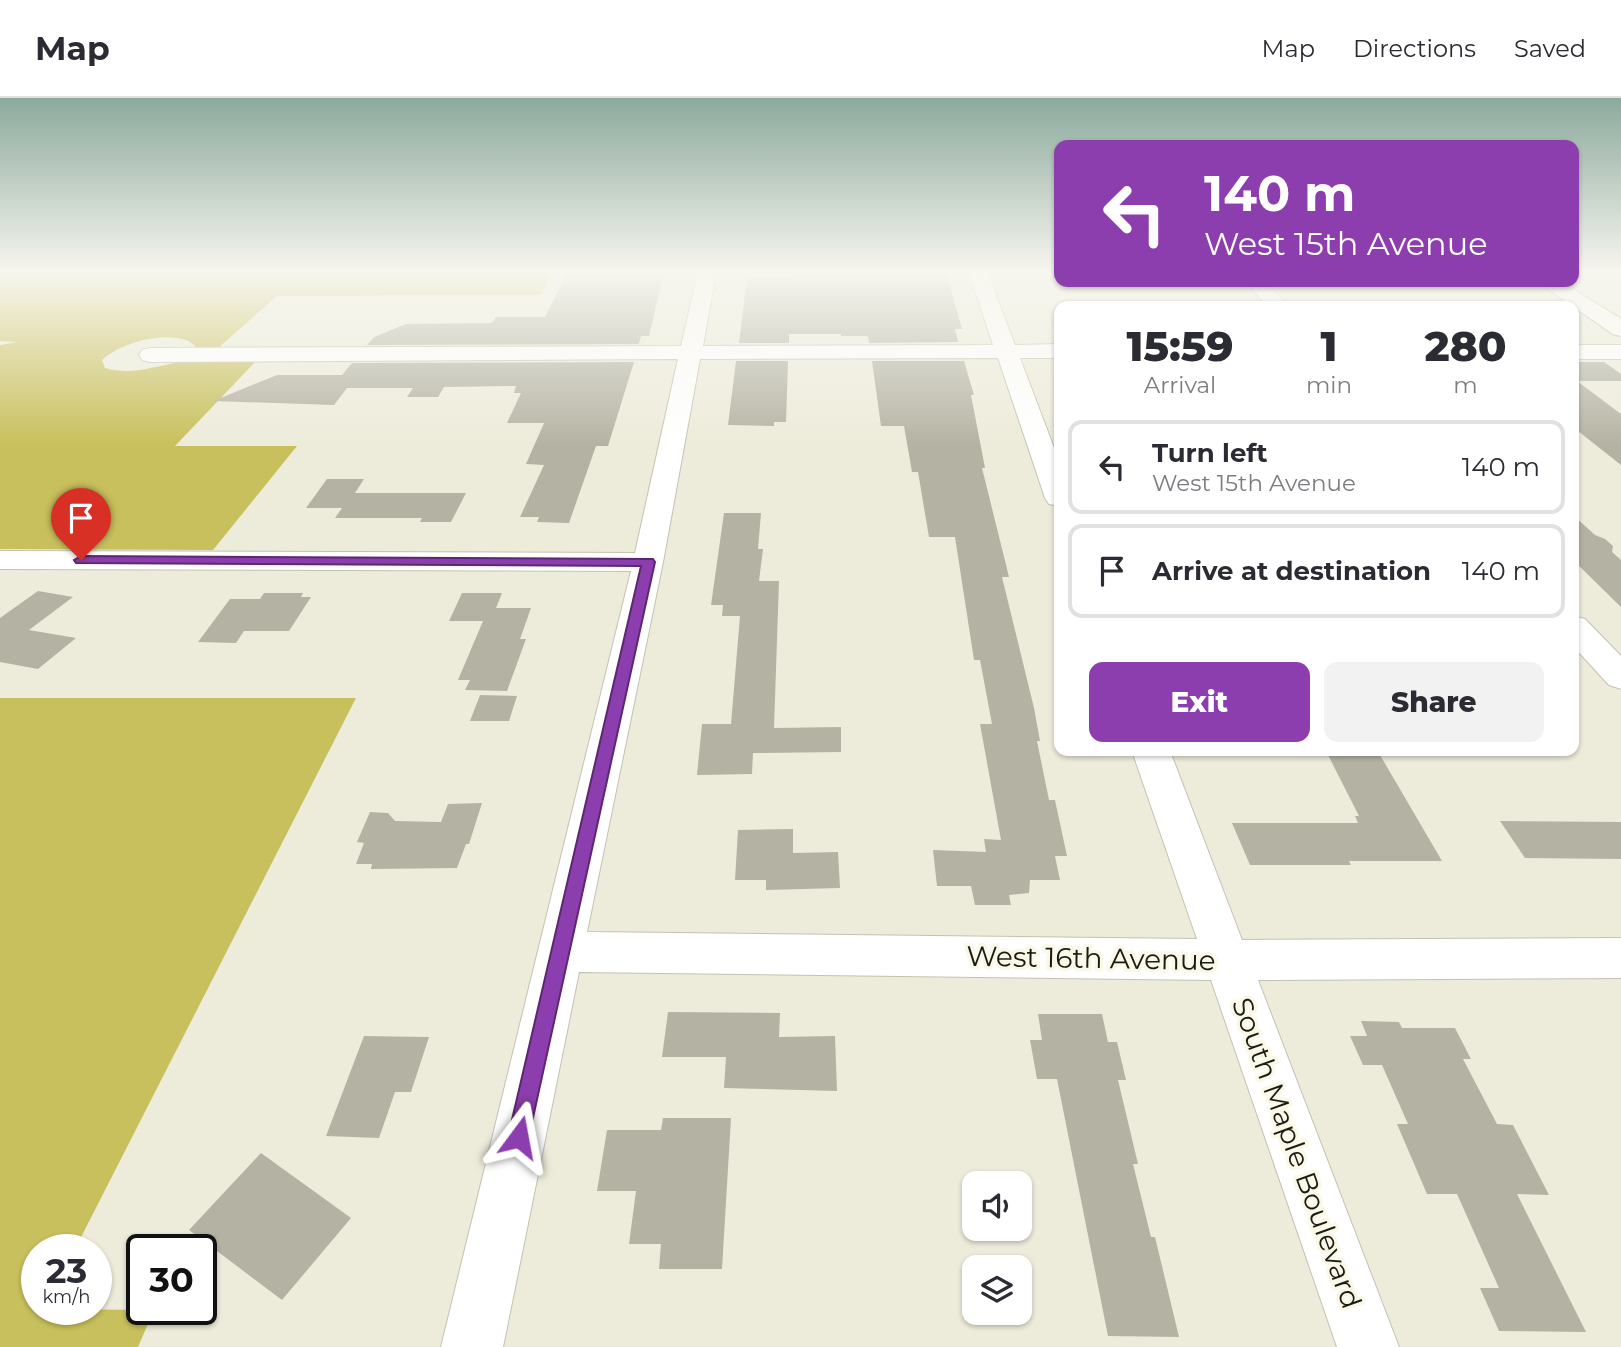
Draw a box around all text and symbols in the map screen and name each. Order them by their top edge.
text: Map [35,28,110,68]
text: Map [1262,34,1315,63]
text: Directions [1353,34,1476,63]
text: Saved [1514,34,1586,63]
text: 140 m [1204,164,1356,223]
icon: left [1089,168,1180,259]
text: West 15th Avenue [1204,224,1488,263]
text: 15:59 [1126,320,1234,372]
text: 1 [1321,320,1338,372]
text: 280 [1425,320,1507,372]
text: Arrival [1144,371,1216,399]
text: min [1306,371,1352,399]
text: m [1453,371,1478,399]
text: Turn left [1152,437,1268,469]
icon: left [1093,448,1131,486]
text: 140 m [1462,451,1540,483]
text: West 15th Avenue [1152,469,1356,497]
pin [51,488,111,560]
icon: arrive [62,499,100,537]
icon: arrive [1093,552,1131,590]
text: Arrive at destination [1152,555,1431,587]
text: 140 m [1462,555,1540,587]
button: Exit [1089,662,1310,742]
button: Share [1324,662,1544,742]
street label: West 16th Avenue [966,939,1216,977]
street label: South Maple Boulevard [1225,993,1369,1313]
position arrow [482,1100,556,1174]
map controls [962,1171,1032,1325]
button: sound [962,1171,1032,1241]
speed limit sign: 30 [126,1234,217,1325]
text: 23 [46,1249,87,1292]
button: layers [962,1255,1032,1325]
text: km/h [42,1286,91,1308]

